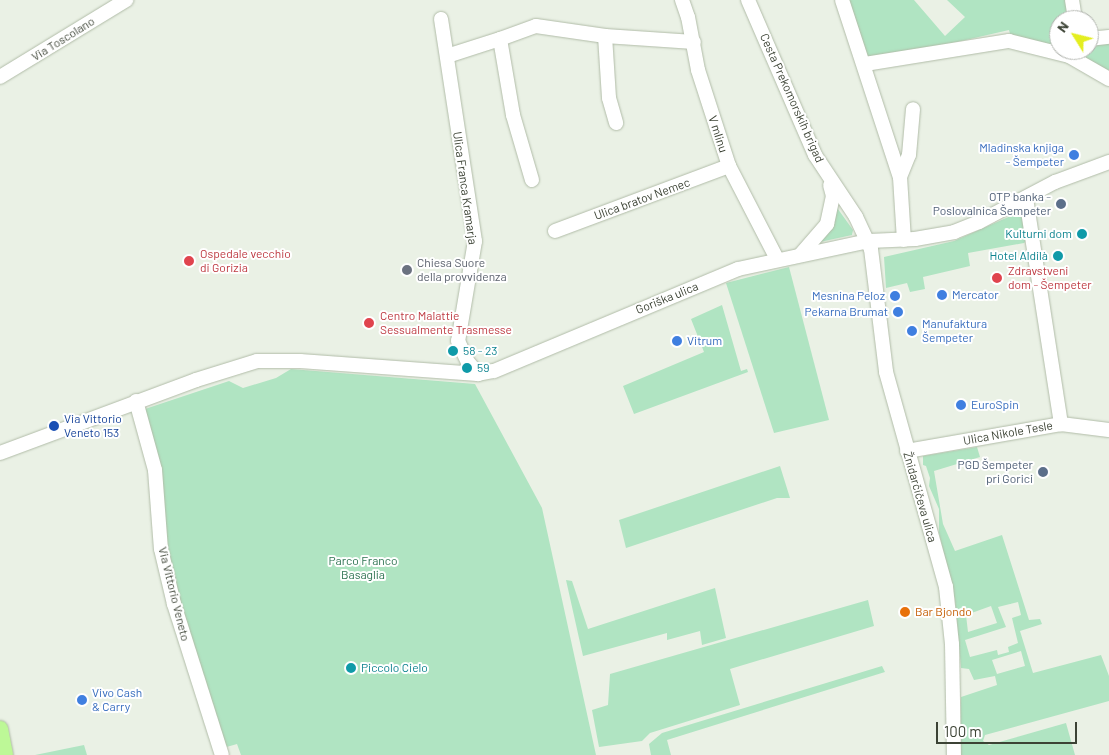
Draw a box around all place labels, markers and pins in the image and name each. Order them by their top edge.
place label: Mladinska knjiga - Šempeter [979,141,1064,169]
marker: Mladinska knjiga - Šempeter [1068,149,1080,161]
place label: OTP banka - Poslovalnica Šempeter [933,190,1051,218]
marker: OTP banka - Poslovalnica Šempeter [1055,198,1067,210]
place label: Kulturni dom [1005,227,1072,241]
marker: Kulturni dom [1076,228,1088,240]
place label: Ospedale vecchio di Gorizia [200,247,291,275]
place label: Hotel Aldilà [989,249,1048,263]
marker: Hotel Aldilà [1052,250,1064,262]
marker: Ospedale vecchio di Gorizia [182,254,196,268]
place label: Chiesa Suore della provvidenza [417,256,507,284]
marker: Chiesa Suore della provvidenza [401,264,413,276]
place label: Zdravstveni dom - Šempeter [1008,264,1092,292]
marker: Zdravstveni dom - Šempeter [990,271,1004,285]
place label: Mercator [952,288,999,302]
place label: Mesnina Peloz [812,289,885,303]
marker: Mercator [936,289,948,301]
marker: Mesnina Peloz [889,290,901,302]
place label: Pekarna Brumat [805,305,888,319]
marker: Pekarna Brumat [892,306,904,318]
place label: Centro Malattie Sessualmente Trasmesse [380,309,512,337]
marker: Centro Malattie Sessualmente Trasmesse [362,316,376,330]
place label: Manufaktura Šempeter [922,317,987,345]
marker: Manufaktura Šempeter [906,325,918,337]
place label: Vitrum [687,334,722,348]
marker: Vitrum [671,335,683,347]
place label: 58 - 23 [463,344,497,358]
marker: 58 - 23 [447,345,459,357]
place label: 59 [477,361,489,375]
marker: 59 [461,362,473,374]
place label: EuroSpin [971,398,1019,412]
marker: EuroSpin [955,399,967,411]
place label: Via Vittorio Veneto 153 [64,412,122,440]
marker: Via Vittorio Veneto 153 [48,420,60,432]
place label: PGD Šempeter pri Gorici [958,458,1033,486]
marker: PGD Šempeter pri Gorici [1037,466,1049,478]
place label: Bar Bjondo [915,605,972,619]
marker: Bar Bjondo [899,606,911,618]
place label: Piccolo Cielo [361,661,428,675]
marker: Piccolo Cielo [345,662,357,674]
place label: Vivo Cash & Carry [92,686,142,714]
marker: Vivo Cash & Carry [76,694,88,706]

